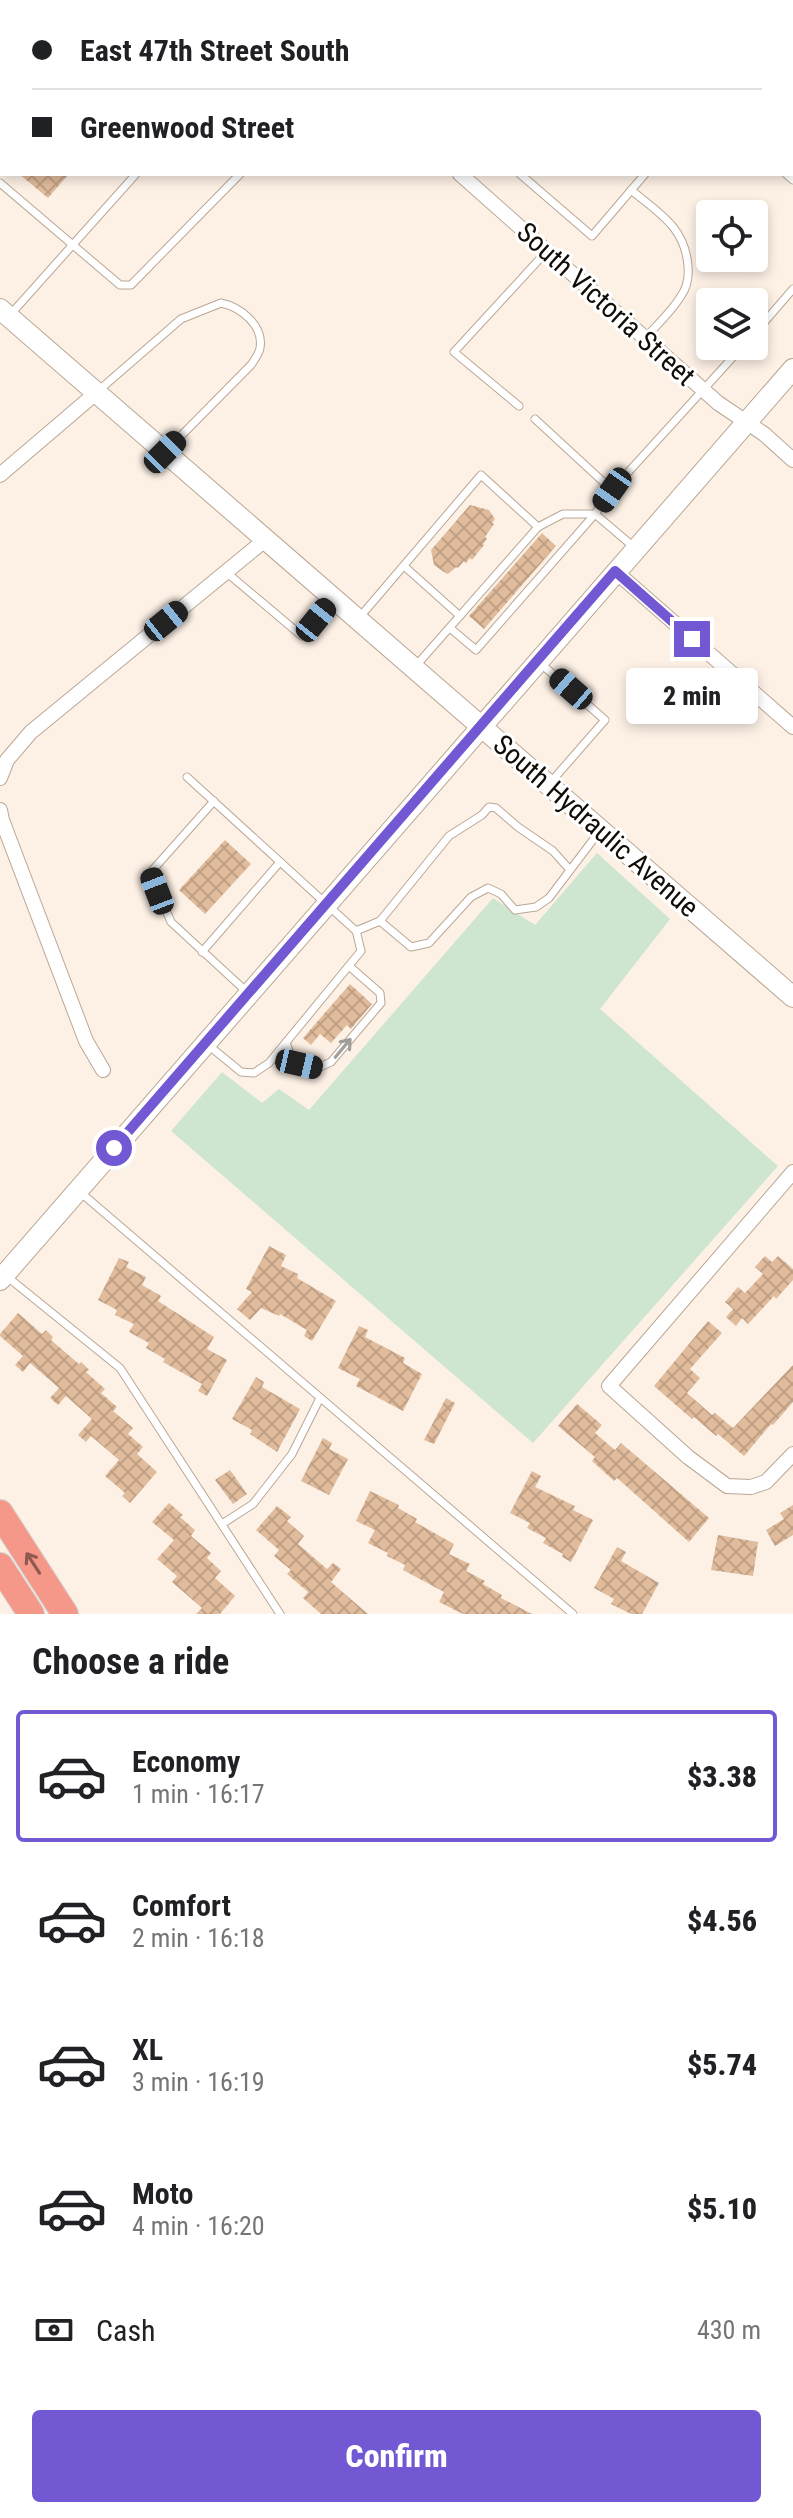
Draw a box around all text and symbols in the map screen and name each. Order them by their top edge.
text: East 47th Street South [80,33,350,68]
text: Greenwood Street [80,110,294,145]
map controls [696,200,768,360]
button: locate [696,200,768,272]
street label: South Victoria Street [510,215,702,393]
button: layers [696,288,768,360]
car [140,427,190,477]
car [588,463,636,517]
car [292,594,340,646]
car [140,597,192,645]
route end [674,621,710,657]
car [545,664,597,714]
callout: 2 min [626,667,758,723]
text: 2 min [663,681,721,711]
street label: South Hydraulic Avenue [487,728,705,924]
car [137,864,177,918]
one-way arrow [334,1038,352,1058]
car [273,1047,325,1081]
route start [96,1130,132,1166]
one-way arrow [24,1553,41,1575]
text: Choose a ride [32,1641,229,1683]
icon: car [36,1740,108,1812]
text: Economy [132,1744,240,1779]
text: $3.38 [687,1759,757,1794]
text: 1 min · 16:17 [132,1779,265,1809]
icon: car [36,1884,108,1956]
text: Comfort [132,1888,231,1923]
text: $4.56 [687,1903,757,1938]
text: 2 min · 16:18 [132,1923,265,1953]
icon: car [36,2028,108,2100]
text: XL [132,2032,163,2067]
text: $5.74 [687,2047,757,2082]
text: 3 min · 16:19 [132,2067,265,2097]
icon: car [36,2172,108,2244]
text: Moto [132,2176,193,2211]
text: $5.10 [687,2191,757,2226]
text: 4 min · 16:20 [132,2211,265,2241]
icon: cash [32,2308,76,2352]
text: Cash [96,2313,156,2348]
text: 430 m [697,2315,761,2345]
button: Confirm [32,2410,761,2502]

